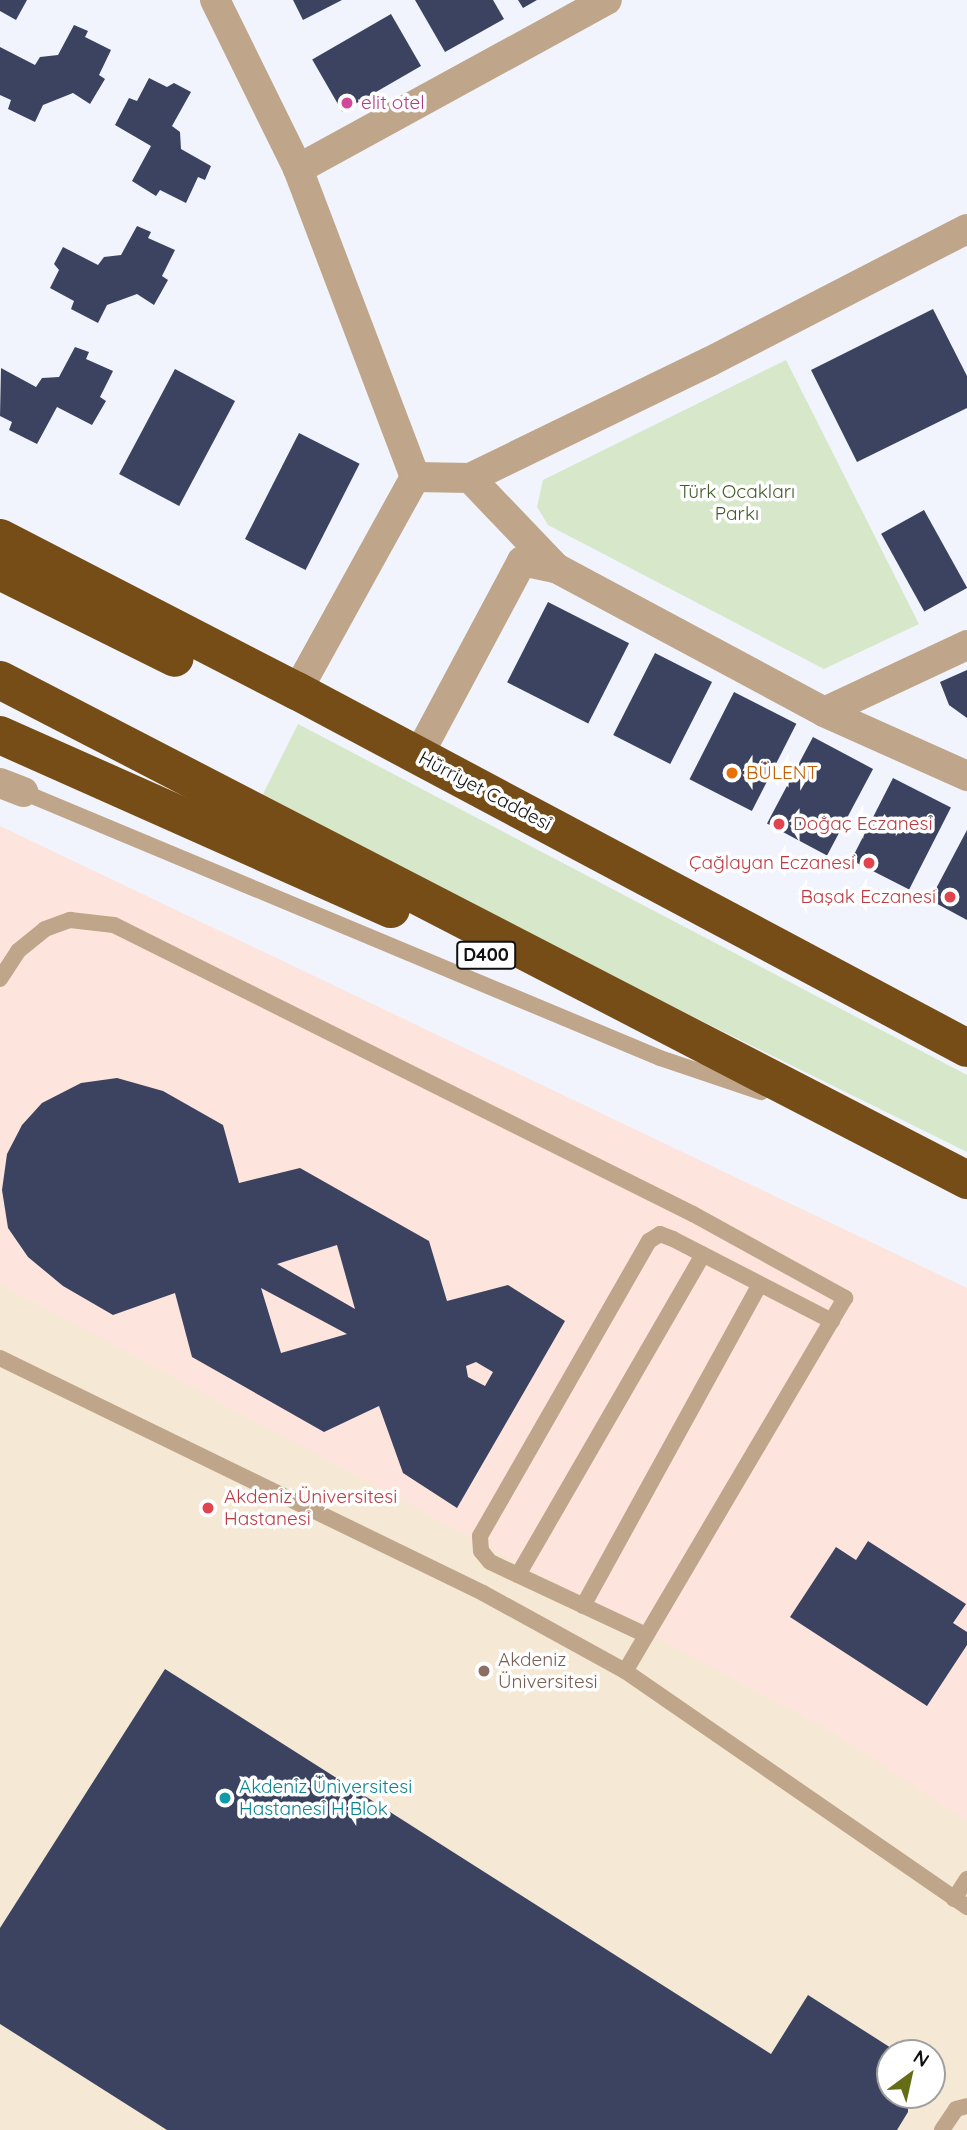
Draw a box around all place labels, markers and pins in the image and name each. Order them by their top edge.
place label: elit otel [361,92,425,114]
marker: elit otel [339,95,355,111]
place label: BÜLENT [746,762,818,784]
marker: BÜLENT [724,765,740,781]
place label: Doğaç Eczanesi [793,813,933,835]
marker: Doğaç Eczanesi [771,816,787,832]
place label: Çağlayan Eczanesi [689,852,855,874]
marker: Çağlayan Eczanesi [861,855,877,871]
place label: Başak Eczanesi [800,886,936,908]
marker: Başak Eczanesi [942,889,958,905]
place label: Akdeniz Üniversitesi Hastanesi [224,1486,397,1530]
marker: Akdeniz Üniversitesi Hastanesi [198,1498,218,1518]
place label: Akdeniz Üniversitesi [498,1649,598,1693]
marker: Akdeniz Üniversitesi [476,1663,492,1679]
place label: Akdeniz Üniversitesi Hastanesi H Blok [239,1776,412,1820]
marker: Akdeniz Üniversitesi Hastanesi H Blok [217,1790,233,1806]

